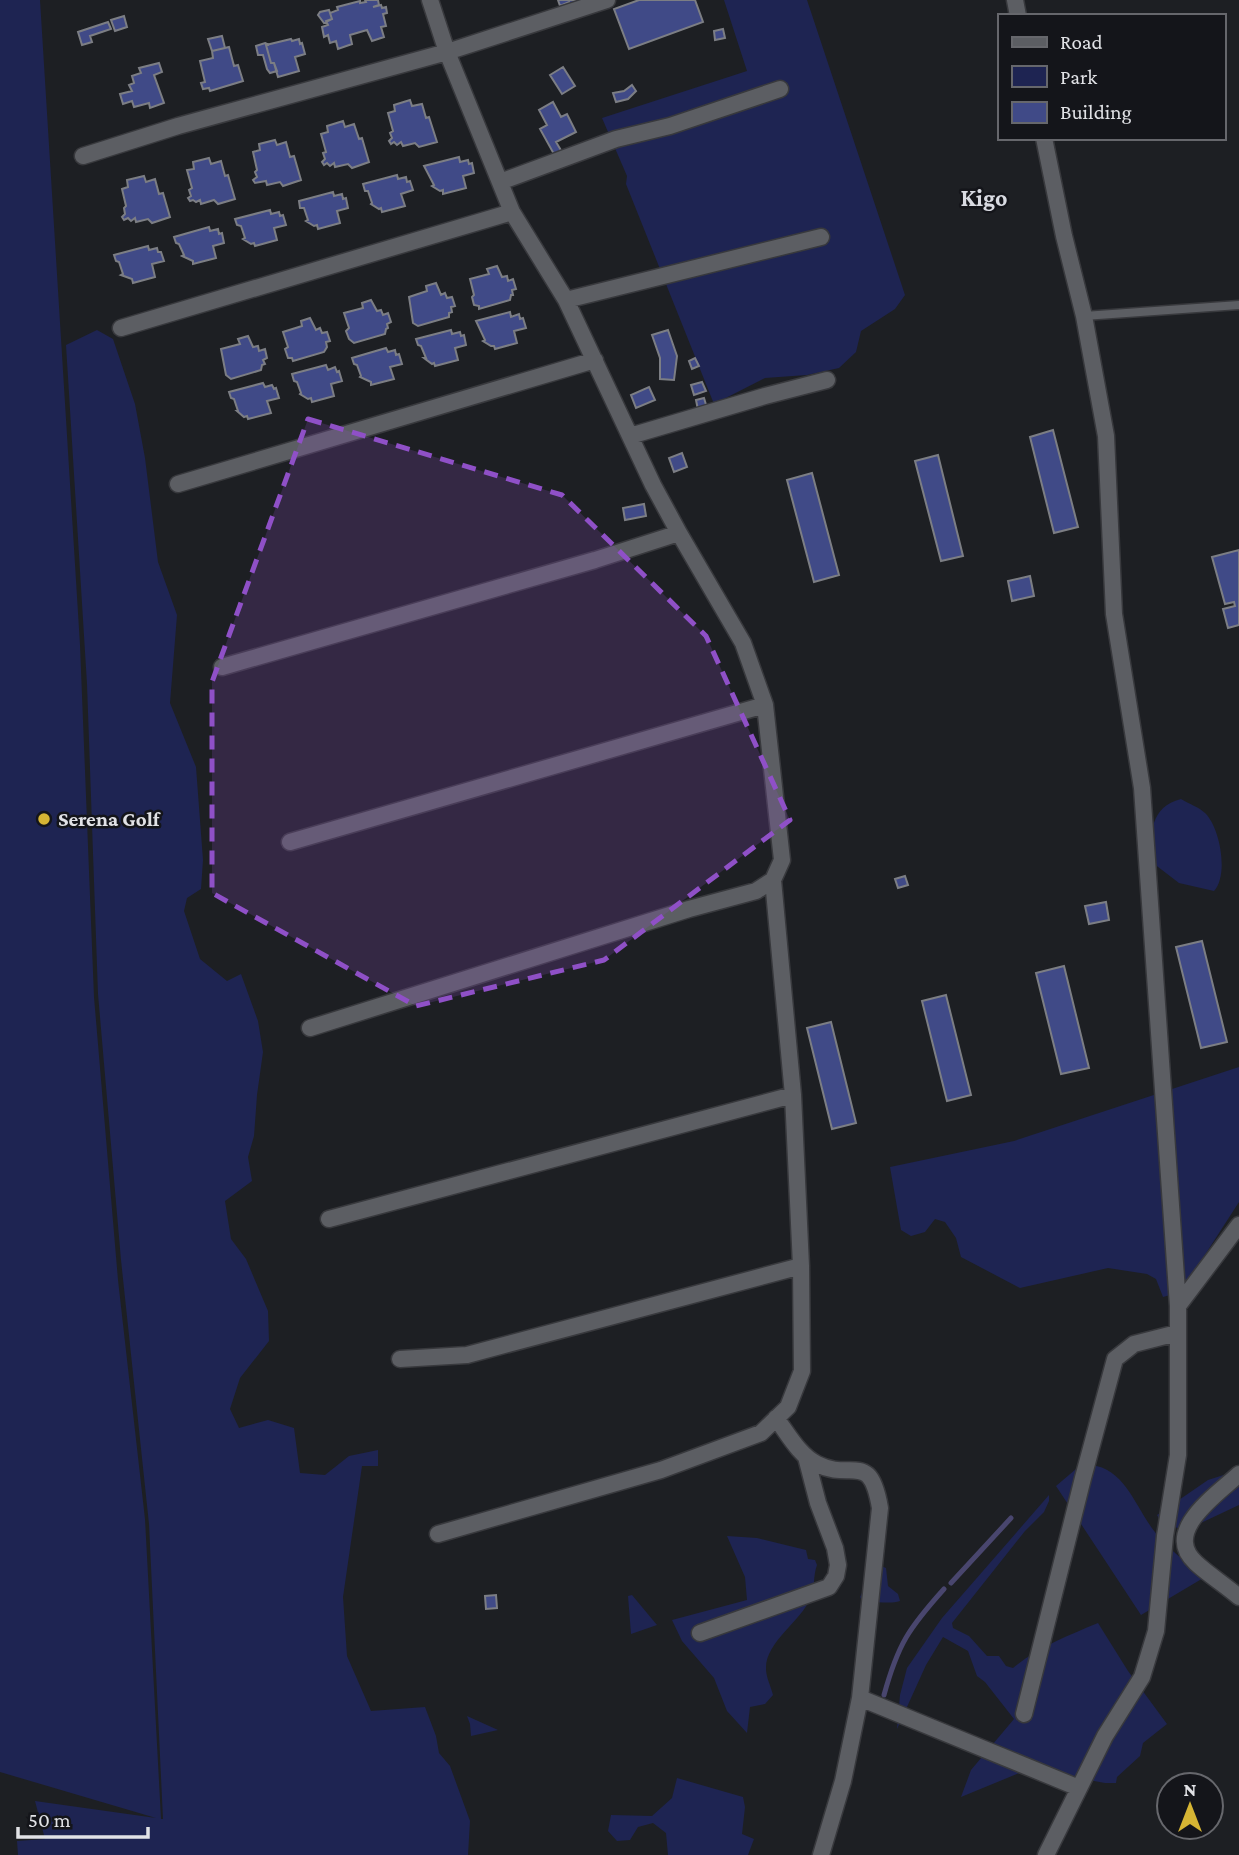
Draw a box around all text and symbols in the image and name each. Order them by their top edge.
legend [998,14,1225,140]
text: Road [1060,30,1103,54]
text: Park [1060,65,1097,89]
text: Building [1060,100,1132,124]
district label: Kigo [961,184,1007,211]
place label: Serena Golf [58,807,161,831]
marker: Serena Golf [36,811,52,827]
north arrow [1155,1771,1225,1841]
text: N [1184,1779,1197,1800]
scale bar [18,1796,147,1840]
text: 50 m [28,1808,71,1832]

